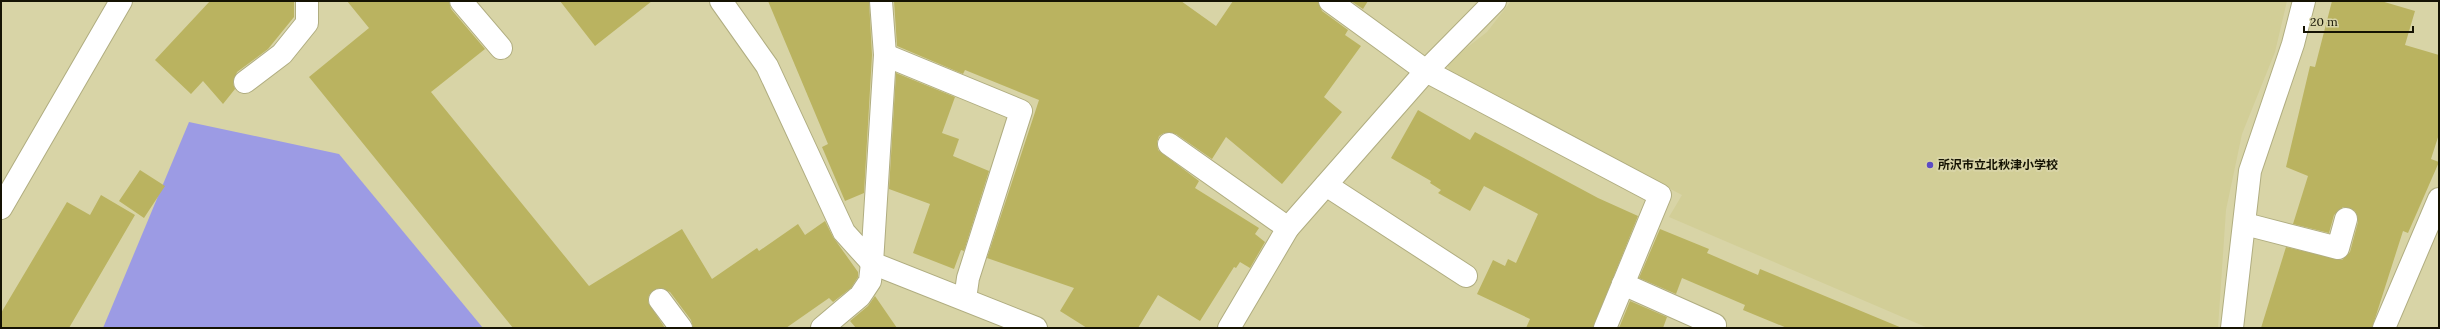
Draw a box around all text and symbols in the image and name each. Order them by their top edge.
scale bar [2304,8,2413,34]
text: 20 m [2310,14,2338,29]
place label: 所沢市立北秋津小学校 [1938,157,2058,172]
marker: 所沢市立北秋津小学校 [1925,160,1935,170]

